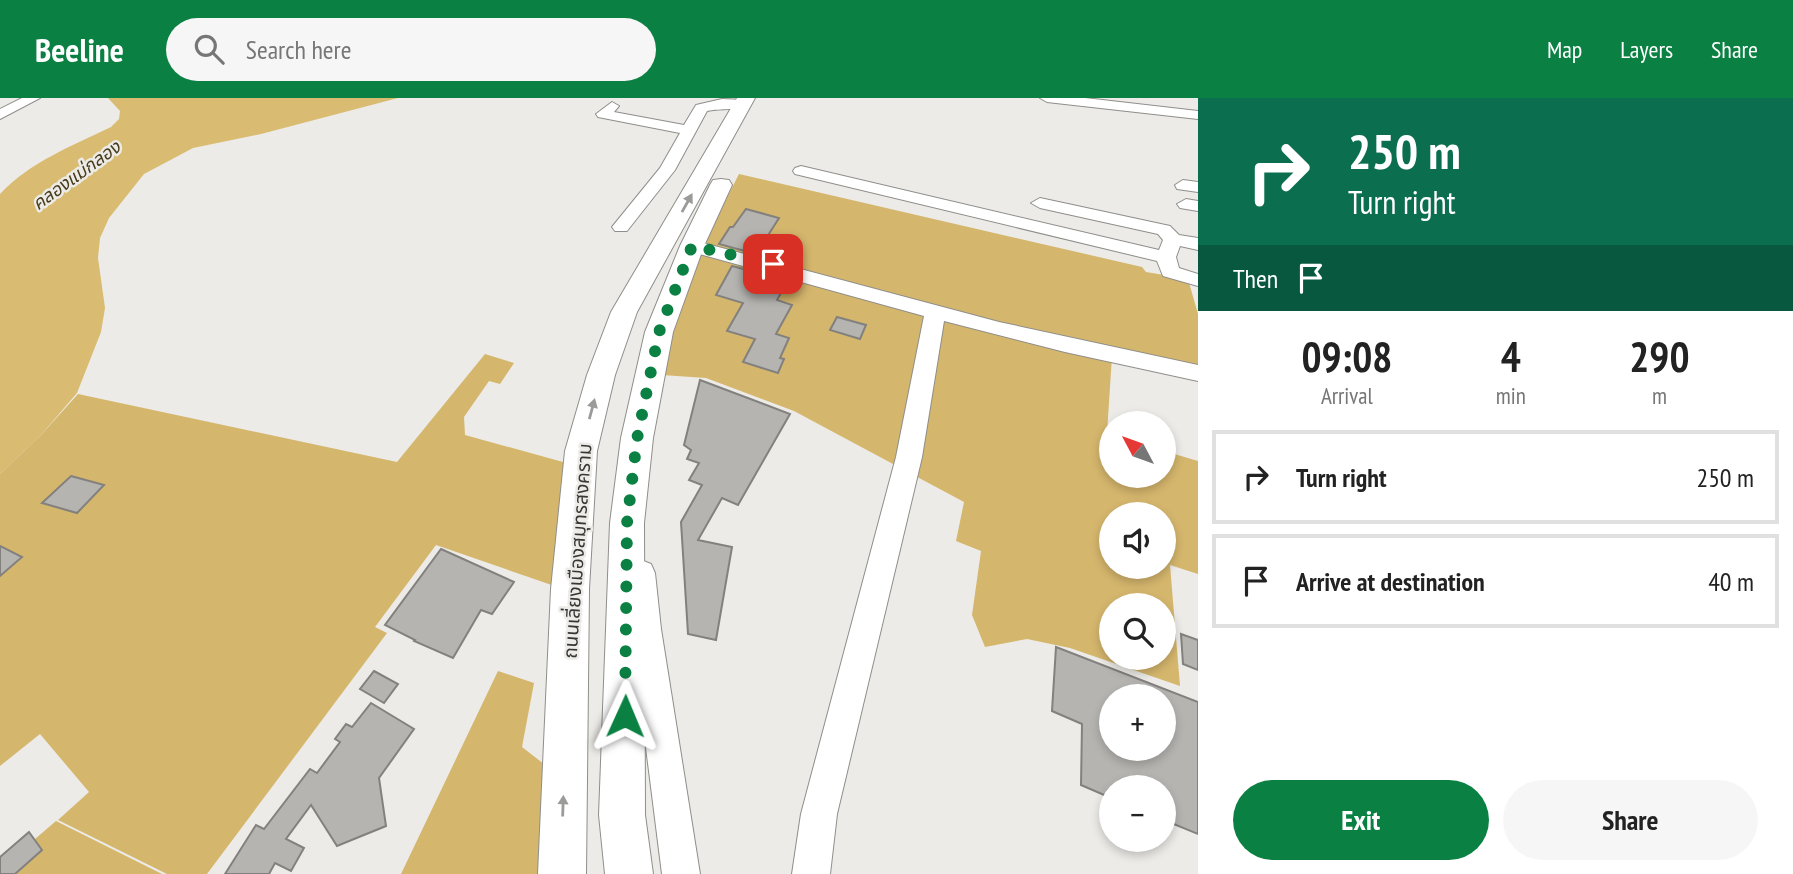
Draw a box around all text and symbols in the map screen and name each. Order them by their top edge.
search box [166,18,656,81]
text: Beeline [35,28,124,71]
icon: search [190,30,228,68]
text: Search here [246,33,351,66]
text: Map [1547,34,1582,65]
text: Layers [1620,34,1673,65]
text: Share [1711,34,1758,65]
text: 250 m [1348,119,1461,183]
icon: right [1233,126,1324,217]
water label: คลองแม่กลอง [27,134,126,215]
text: Turn right [1348,181,1456,223]
one-way arrow [681,194,693,213]
pin [743,234,803,294]
icon: arrive [754,245,792,283]
icon: arrive [1292,259,1330,297]
text: Then [1233,262,1278,295]
text: 09:08 [1301,329,1392,384]
text: 4 [1501,329,1521,384]
text: 290 [1629,329,1690,384]
text: Arrival [1321,381,1373,410]
text: min [1496,381,1526,410]
text: m [1652,381,1667,410]
one-way arrow [587,398,598,420]
north arrow [1099,411,1176,488]
map controls [1099,411,1176,852]
street label: ถนนเลี่ยงเมืองสมุทรสงคราม [557,443,596,659]
icon: right [1237,458,1275,496]
text: Turn right [1296,461,1387,494]
text: 250 m [1696,461,1754,494]
button: sound [1099,502,1176,579]
icon: arrive [1237,562,1275,600]
text: Arrive at destination [1296,565,1485,598]
text: 40 m [1708,565,1754,598]
button: search [1099,593,1176,670]
position arrow [588,679,662,753]
button: + [1099,684,1176,761]
button: − [1099,775,1176,852]
button: Exit [1233,780,1489,860]
button: Share [1503,780,1758,860]
one-way arrow [558,795,569,817]

